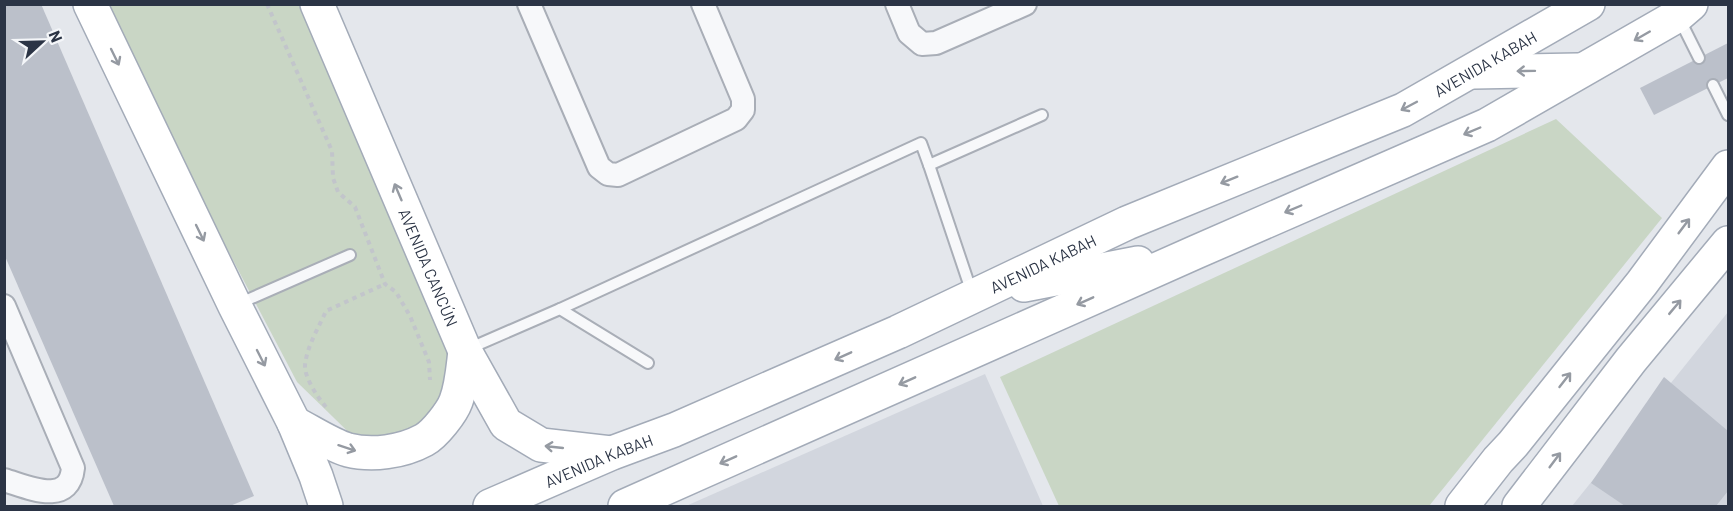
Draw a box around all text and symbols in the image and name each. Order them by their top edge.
north arrow [12,12,72,72]
street label: AVENIDA KABAH [1430,26,1540,100]
text: N [46,28,67,45]
one-way arrow [1634,30,1651,42]
one-way arrow [110,48,122,66]
one-way arrow [1516,65,1536,77]
one-way arrow [1401,100,1418,112]
one-way arrow [1464,126,1482,138]
one-way arrow [1220,175,1239,186]
one-way arrow [391,184,403,202]
one-way arrow [1285,204,1303,215]
street label: AVENIDA CANCÚN [396,205,463,329]
one-way arrow [1678,218,1691,234]
one-way arrow [194,223,206,241]
street label: AVENIDA KABAH [987,230,1099,296]
one-way arrow [1076,296,1094,307]
one-way arrow [1669,299,1682,315]
one-way arrow [256,349,268,367]
one-way arrow [835,351,853,362]
one-way arrow [1558,372,1571,388]
one-way arrow [898,375,916,387]
street label: AVENIDA KABAH [542,429,655,491]
one-way arrow [545,441,565,452]
one-way arrow [337,443,356,454]
one-way arrow [1548,452,1561,468]
one-way arrow [720,455,738,466]

